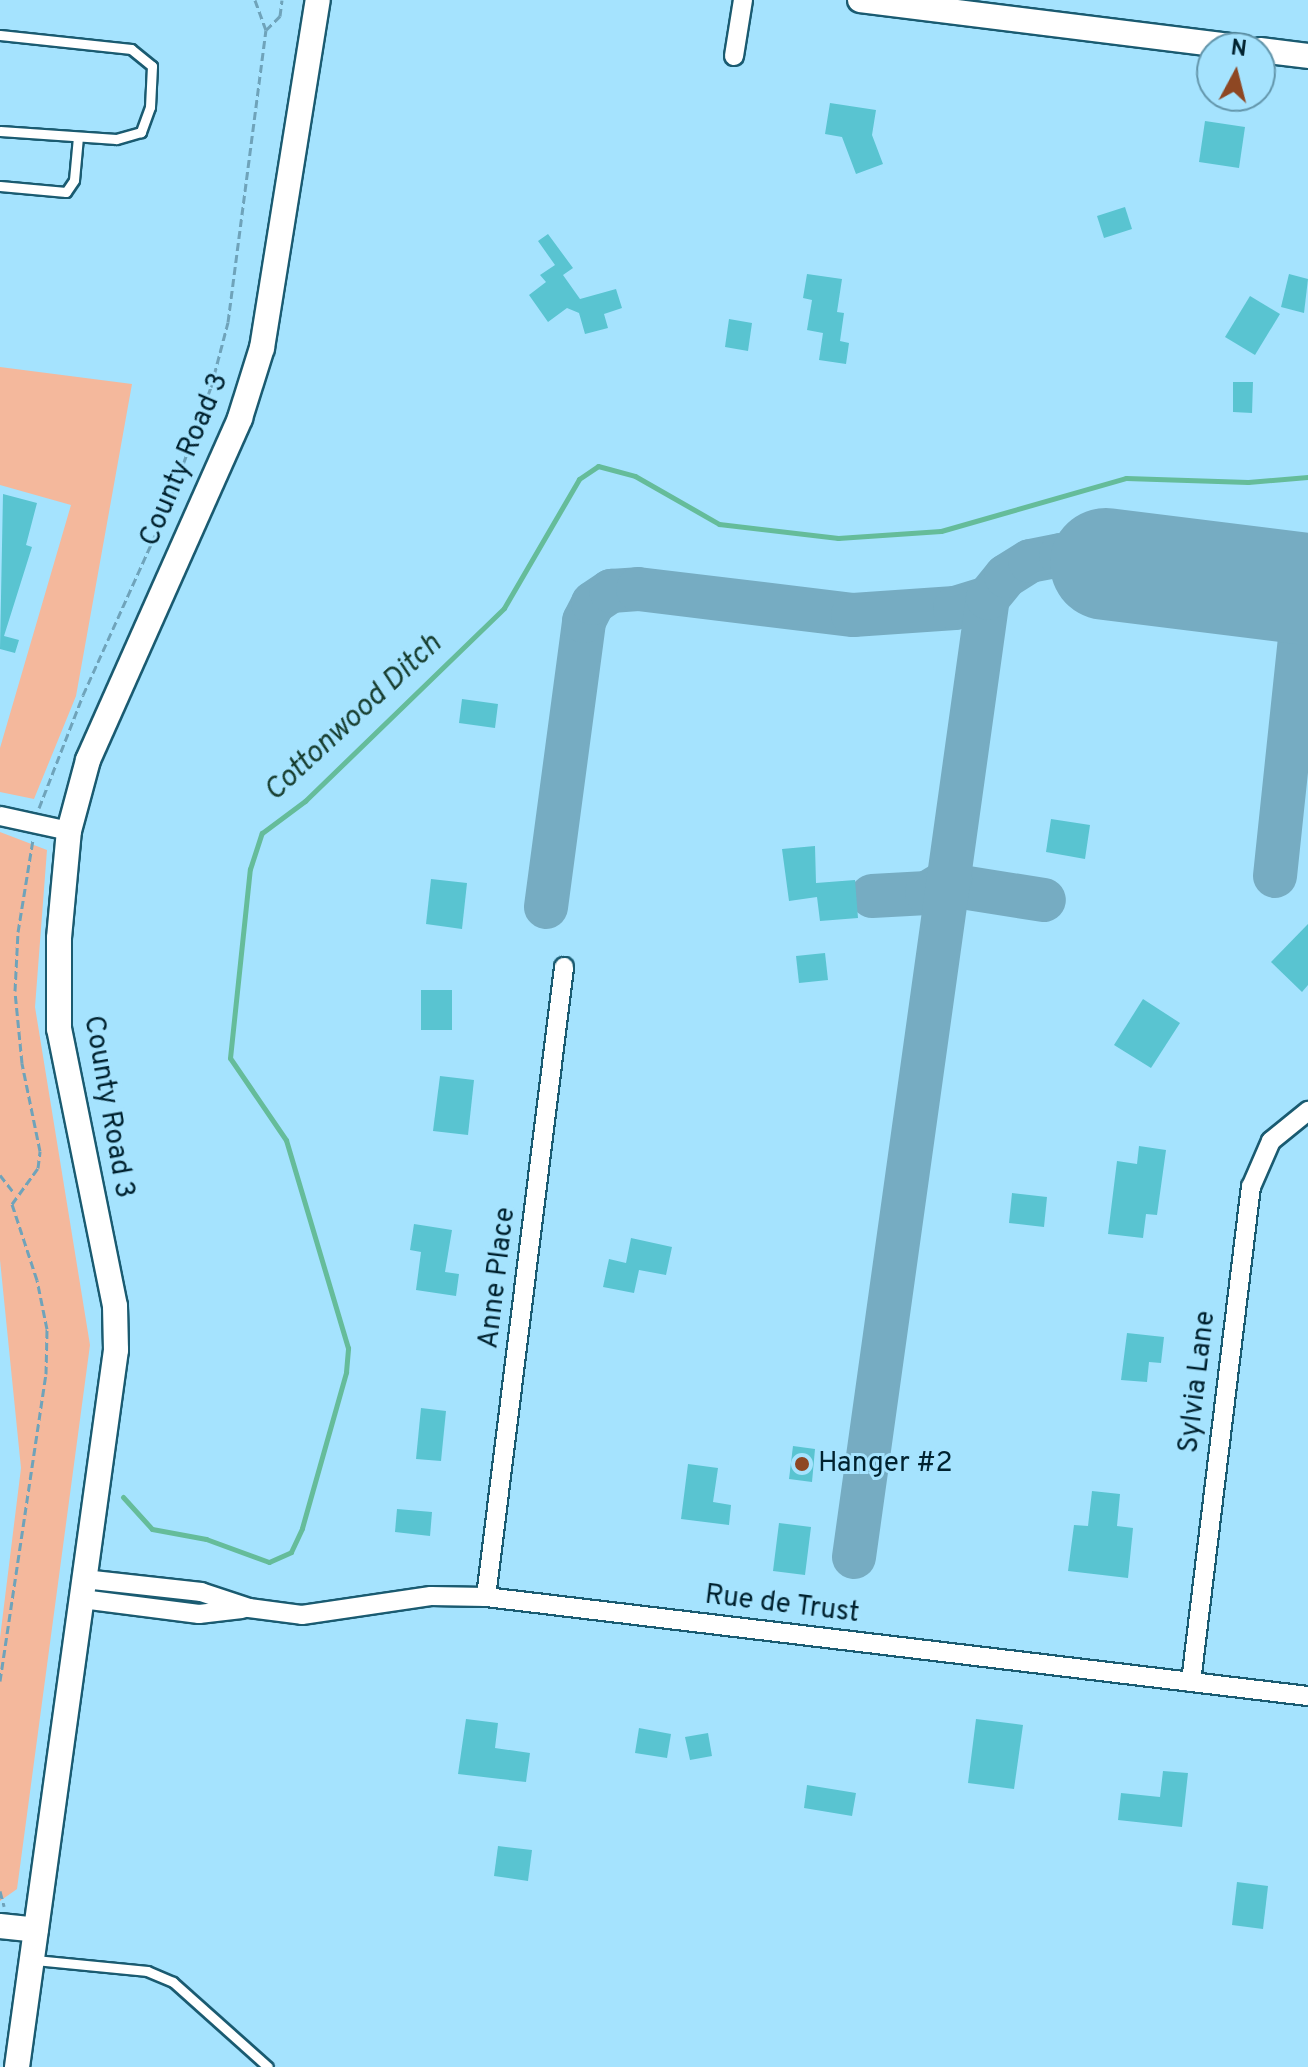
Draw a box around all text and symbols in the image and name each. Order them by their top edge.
north arrow [1196,32,1276,112]
text: N [1229,35,1248,64]
street label: County Road 3 [133,368,237,552]
water label: Cottonwood Ditch [258,628,450,810]
street label: County Road 3 [75,1013,141,1201]
street label: Anne Place [473,1205,523,1351]
street label: Sylvia Lane [1173,1309,1223,1455]
place label: Hanger #2 [818,1447,953,1481]
marker: Hanger #2 [793,1455,811,1473]
street label: Rue de Trust [702,1579,862,1631]

